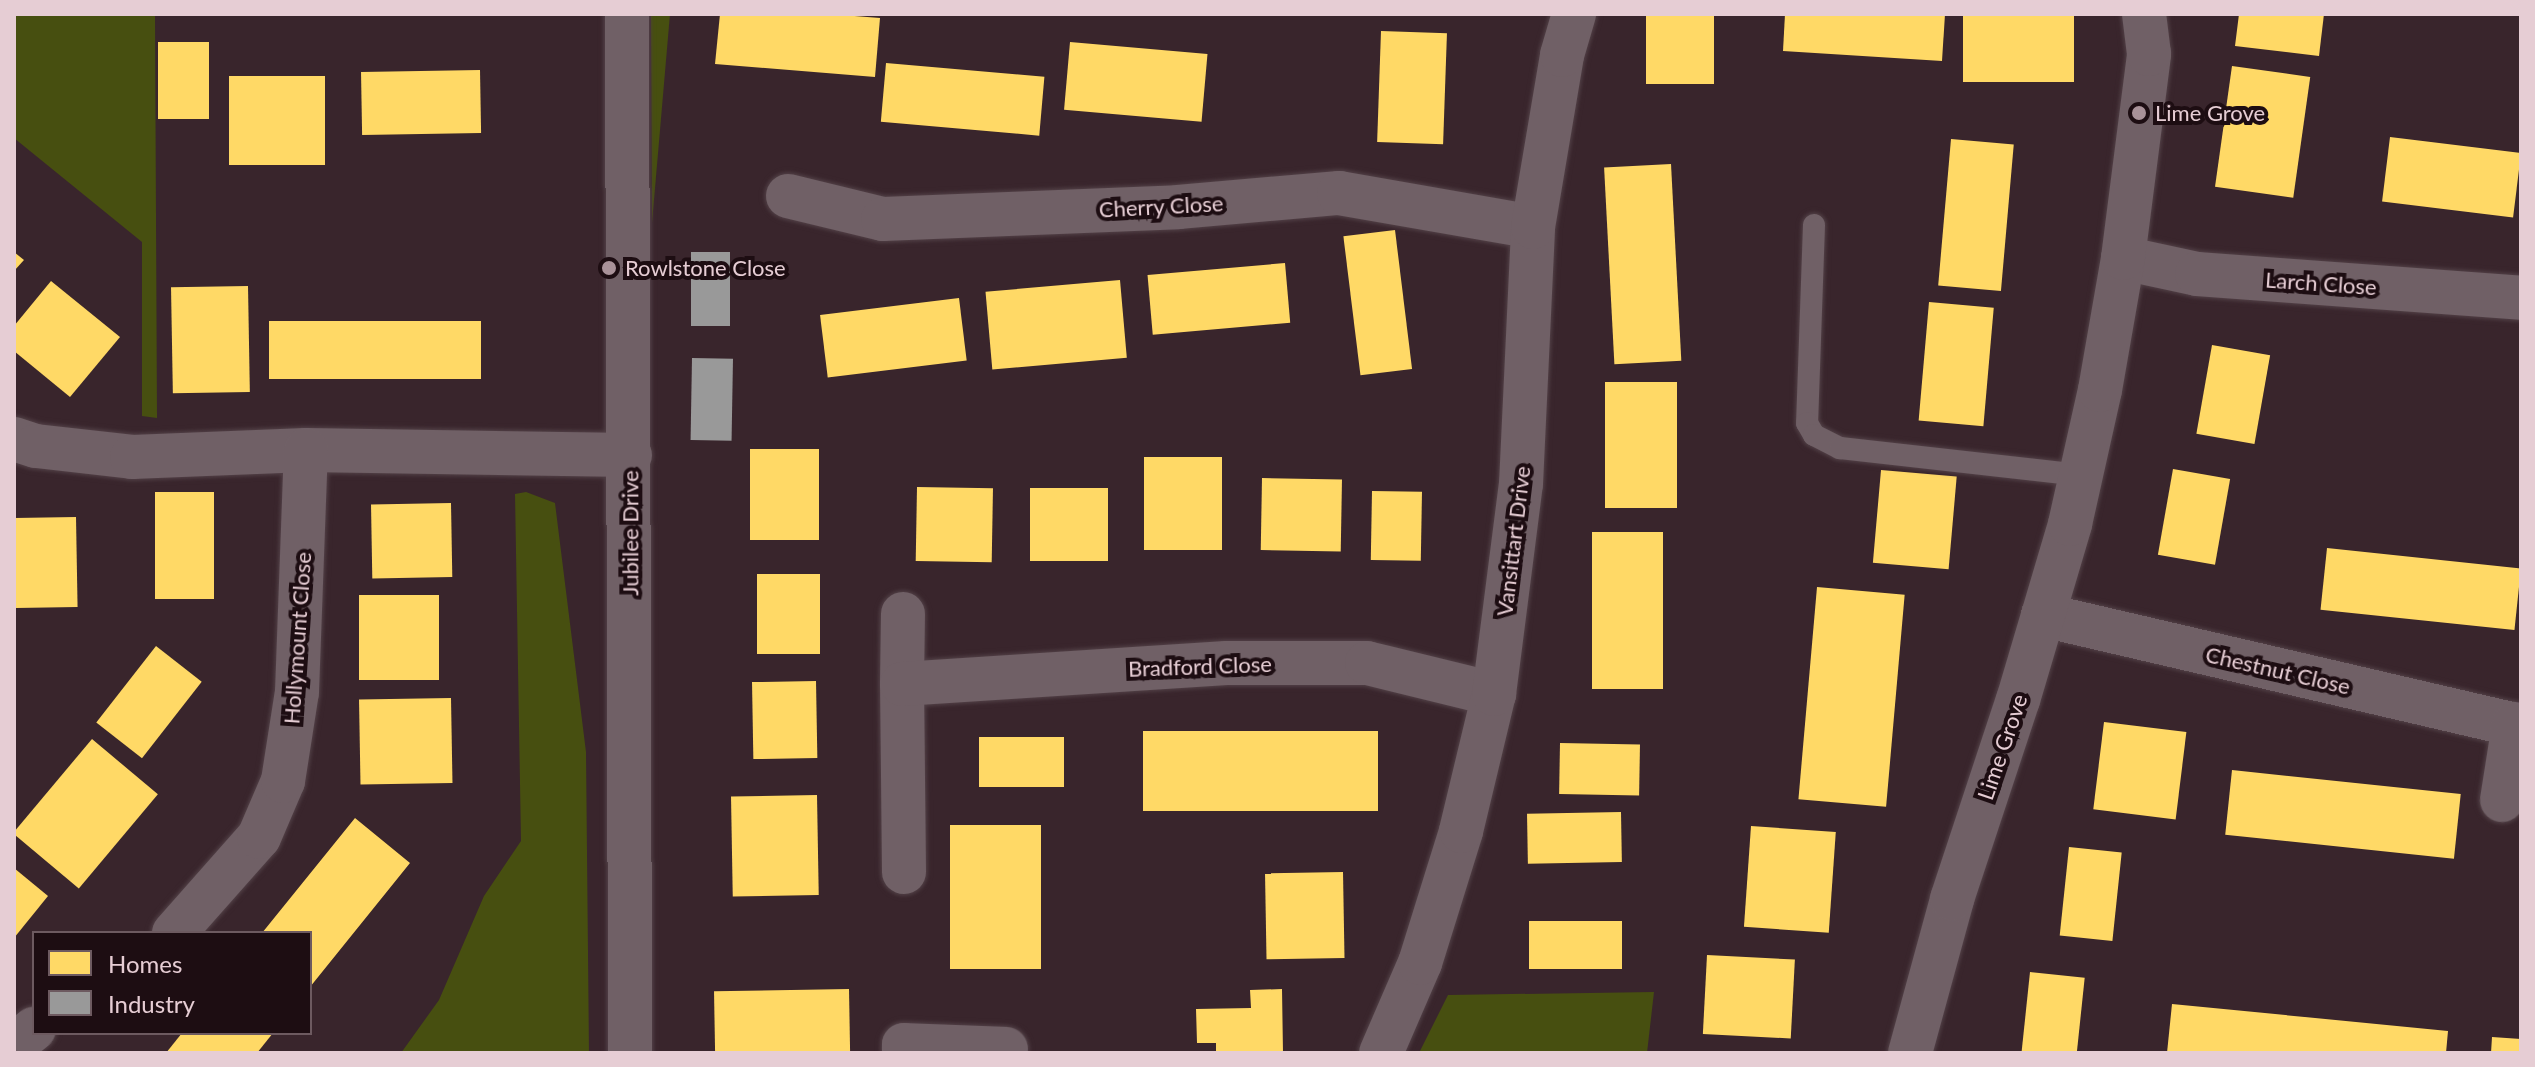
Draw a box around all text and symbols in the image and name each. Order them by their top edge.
place label: Lime Grove [2155,100,2265,126]
marker: Lime Grove [2130,104,2148,122]
street label: Cherry Close [1098,190,1224,222]
place label: Rowlstone Close [625,255,786,281]
marker: Rowlstone Close [600,259,618,277]
street label: Larch Close [2264,266,2378,300]
street label: Vansittart Drive [1491,464,1535,618]
street label: Jubilee Drive [617,470,643,596]
street label: Hollymount Close [278,551,316,725]
street label: Chestnut Close [2203,641,2353,699]
street label: Bradford Close [1128,650,1272,682]
street label: Lime Grove [1972,691,2032,803]
legend [32,931,312,1035]
text: Homes [108,949,182,978]
text: Industry [108,989,195,1018]

